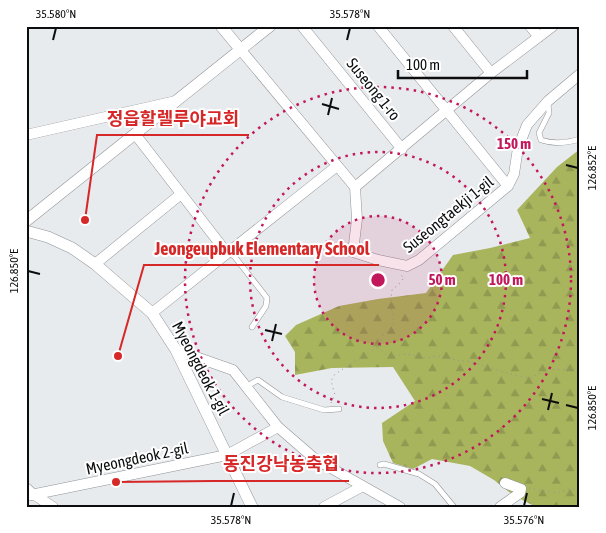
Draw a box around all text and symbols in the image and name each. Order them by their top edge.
text: 35.580°N [36,7,76,21]
text: 35.578°N [330,7,370,21]
scale bar [398,48,527,80]
street label: Suseong 1-ro [343,54,404,124]
text: 100 m [406,56,440,73]
callout: 정읍할렐루야교회 [97,102,249,135]
text: 정읍할렐루야교회 [107,108,239,129]
text: 150 m [497,135,531,152]
text: 126.852°E [585,146,599,190]
street label: Suseongtaekji 1-gil [399,172,498,257]
callout: Jeongeupbuk Elementary School [144,232,379,265]
text: Jeongeupbuk Elementary School [153,238,370,259]
text: 126.850°E [7,249,21,293]
centre of rings [369,271,387,289]
text: 50 m [429,271,456,288]
text: 100 m [489,271,523,288]
street label: Myeongdeok 1-gil [168,318,234,419]
text: 126.850°E [585,386,599,430]
street label: Myeongdeok 2-gil [84,438,191,479]
callout: 동진강낙농축협 [213,448,349,481]
text: 동진강낙농축협 [223,453,339,474]
text: 35.578°N [211,513,251,527]
text: 35.576°N [504,513,544,527]

